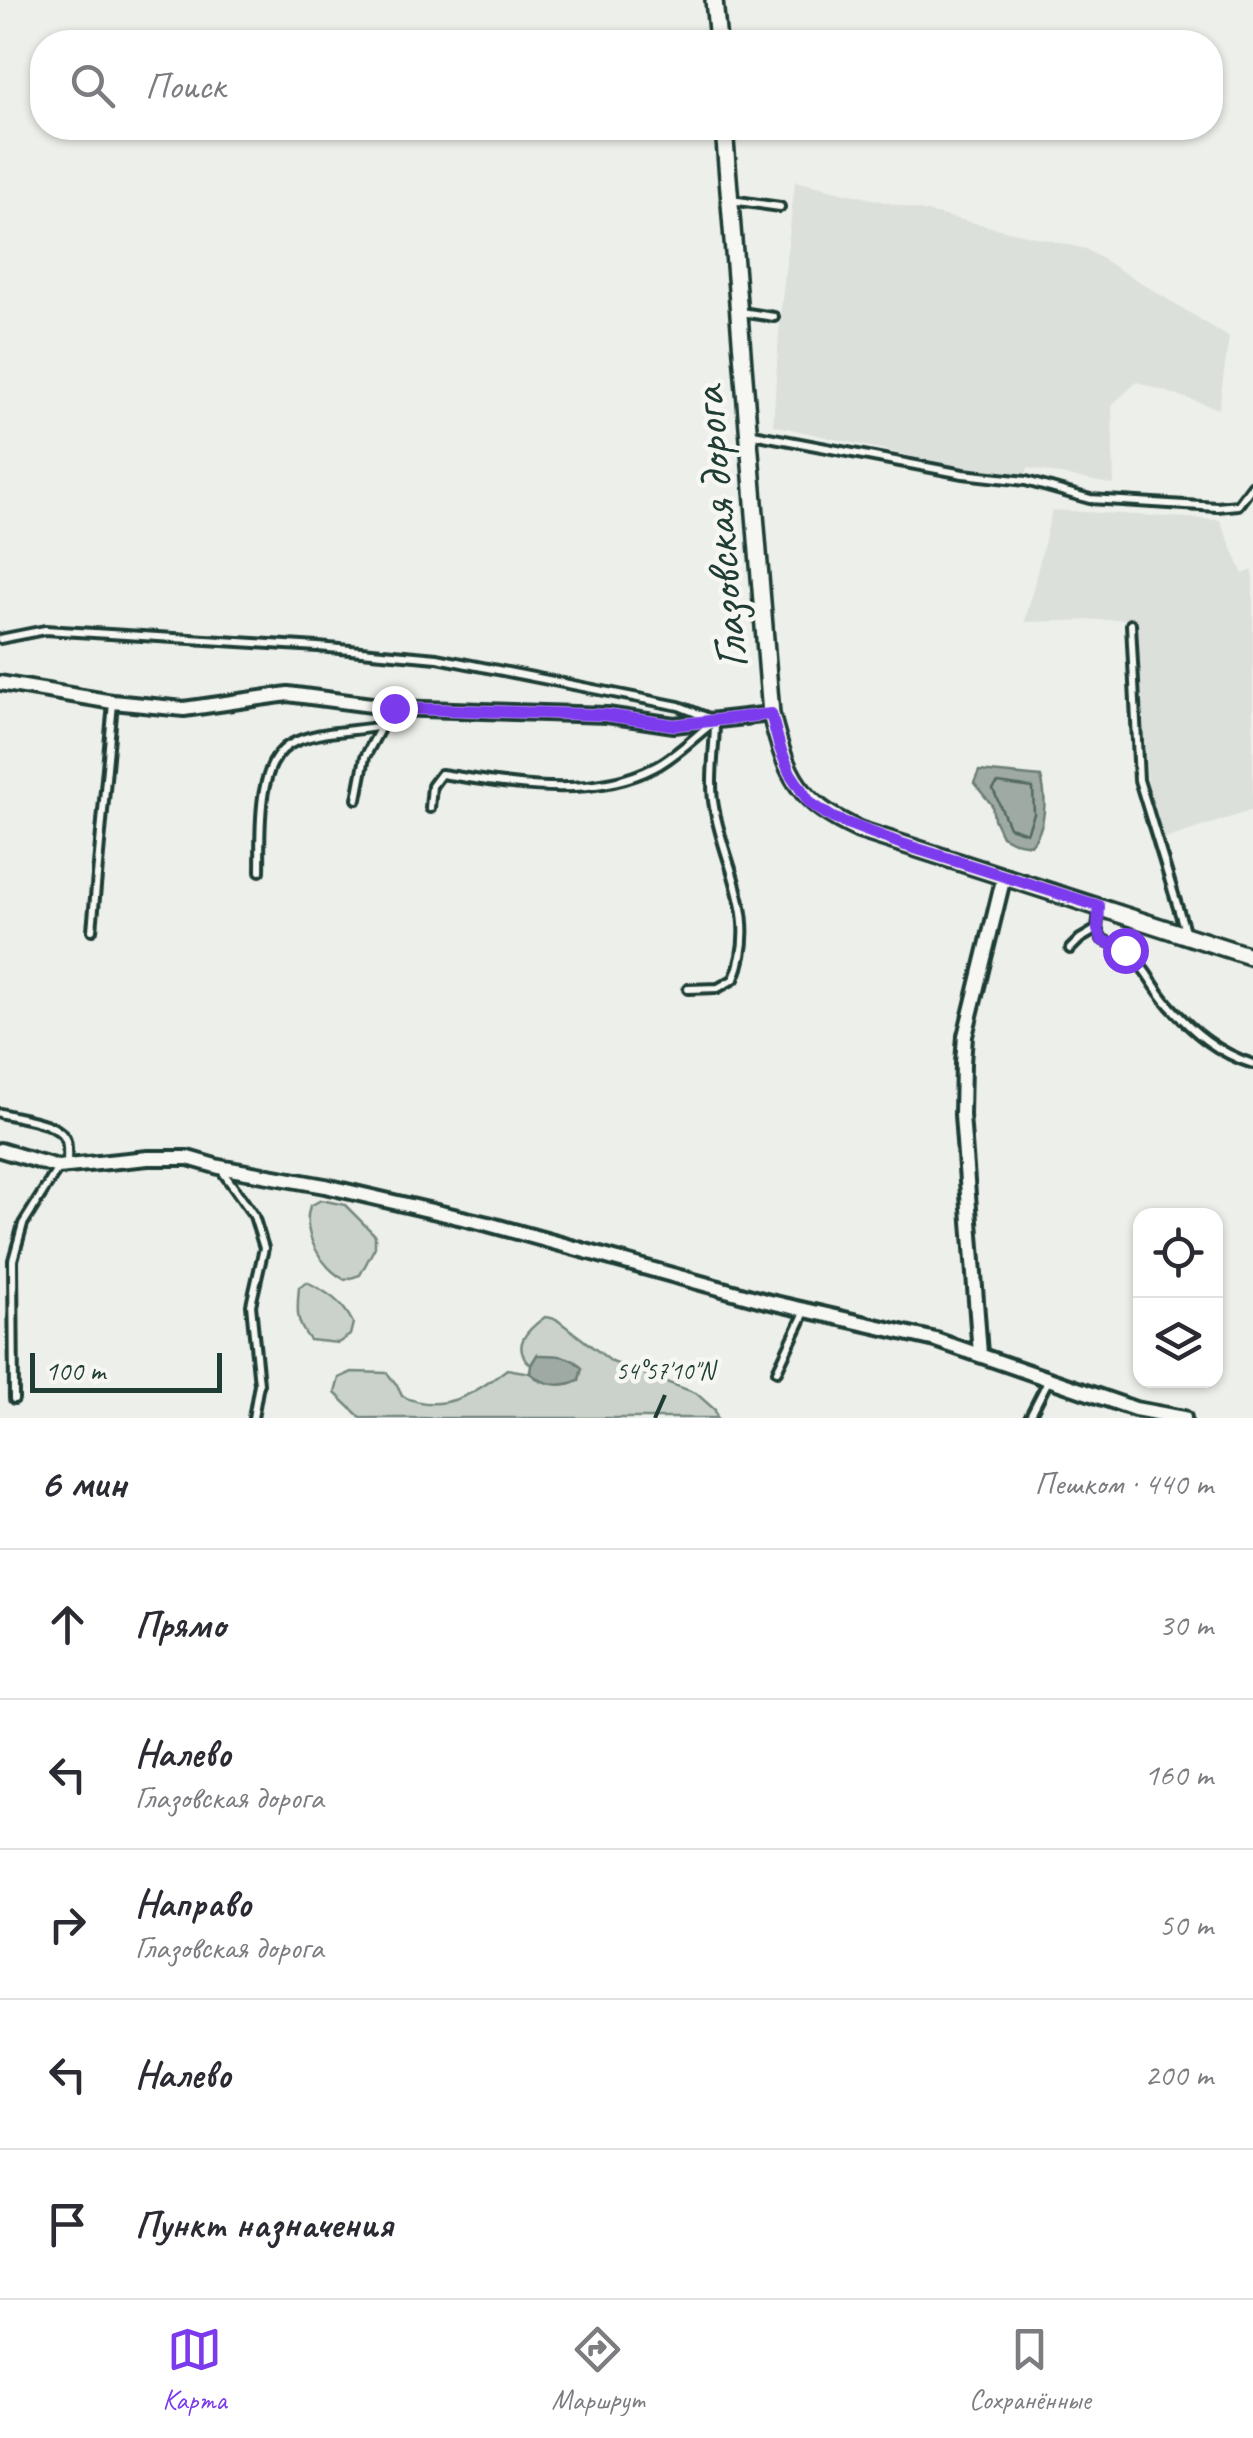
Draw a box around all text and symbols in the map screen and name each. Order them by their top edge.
search box [30,30,1223,140]
icon: search [65,58,120,113]
text: Поиск [145,62,225,109]
street label: Глазовская дорога [677,381,761,671]
route end [372,686,418,732]
route start [1103,928,1149,974]
map controls [1133,1208,1223,1388]
button: locate [1133,1208,1223,1298]
button: layers [1133,1298,1223,1388]
scale bar [30,1348,222,1392]
text: 100 m [45,1353,105,1388]
text: 54°57'10"N [616,1355,718,1387]
text: 6 мин [40,1457,126,1510]
text: Пешком · 440 m [1034,1463,1213,1504]
icon: ahead [40,1597,95,1652]
text: Прямо [135,1601,225,1648]
text: 30 m [1159,1604,1213,1645]
text: Налево [135,1730,231,1777]
icon: left [40,1747,95,1802]
text: 160 m [1144,1754,1213,1795]
text: Глазовская дорога [135,1777,323,1818]
text: Направо [135,1880,251,1927]
icon: right [40,1897,95,1952]
text: 50 m [1159,1904,1213,1945]
text: Глазовская дорога [135,1927,323,1968]
icon: left [40,2047,95,2102]
text: Налево [135,2051,231,2098]
text: 200 m [1144,2054,1213,2095]
icon: arrive [40,2197,95,2252]
text: Пункт назначения [135,2201,392,2248]
tab: Карта [163,2322,227,2417]
tab: Маршрут [552,2322,644,2417]
tab: Сохранённые [969,2322,1091,2417]

